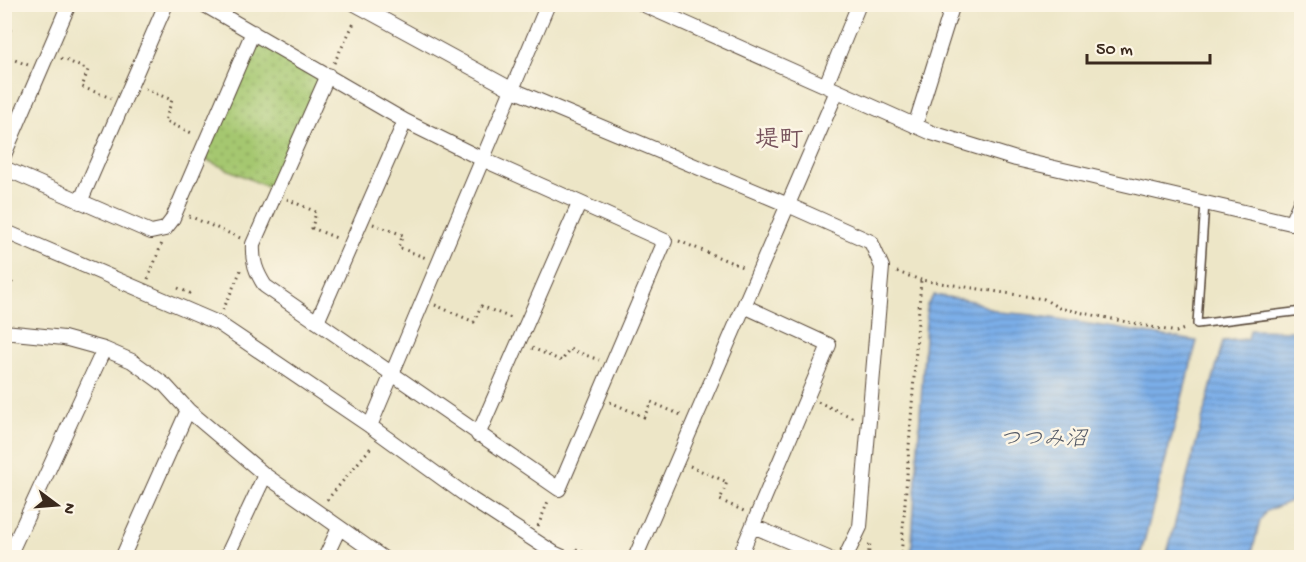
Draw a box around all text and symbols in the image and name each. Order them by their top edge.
scale bar [1087,27,1210,65]
text: 50 m [1096,40,1133,61]
district label: 堤町 [755,127,803,156]
water label: つつみ沼 [999,428,1089,454]
north arrow [27,475,87,535]
text: N [57,501,79,516]

